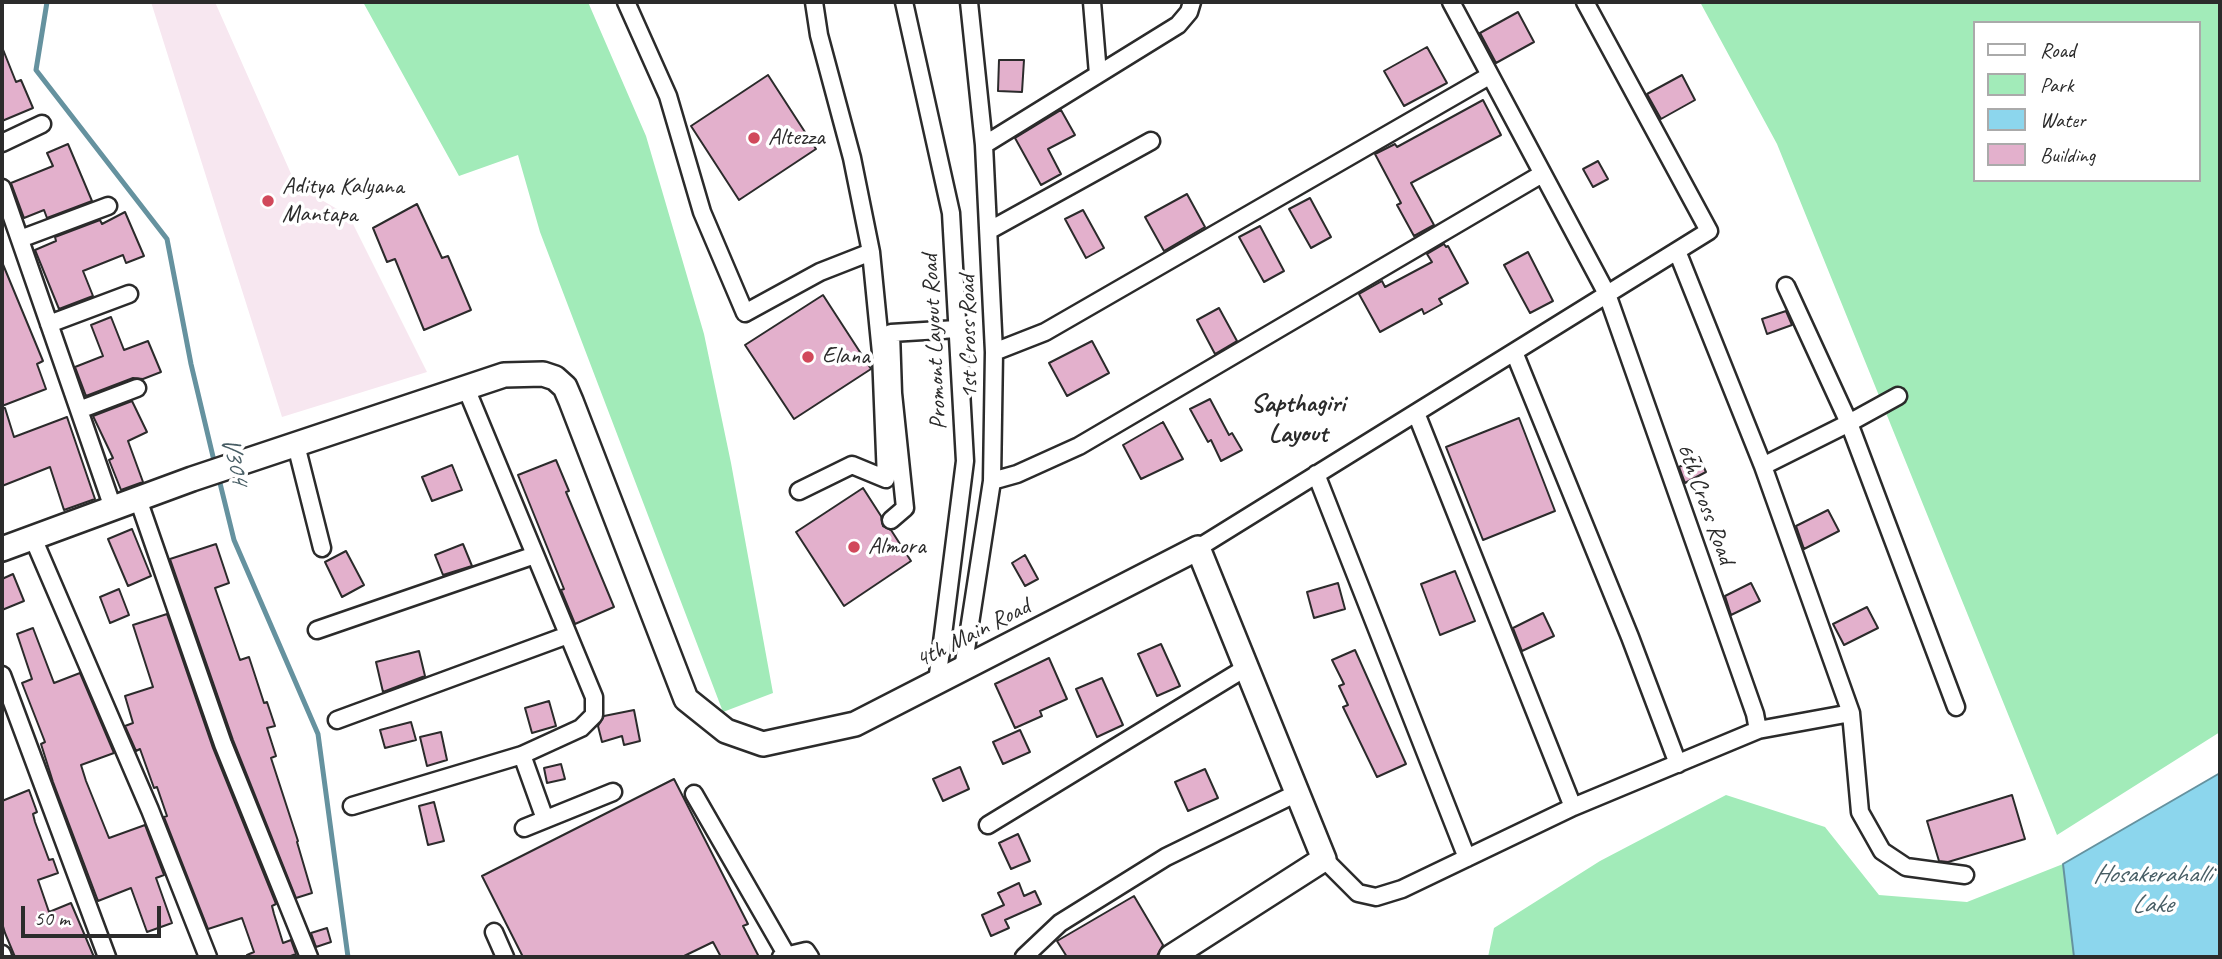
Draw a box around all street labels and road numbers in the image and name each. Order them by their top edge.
street label: Promont Layout Road [916,254,954,430]
street label: 1st Cross Road [954,275,984,399]
street label: 6th Cross Road [1670,440,1740,568]
street label: 4th Main Road [911,593,1035,675]

